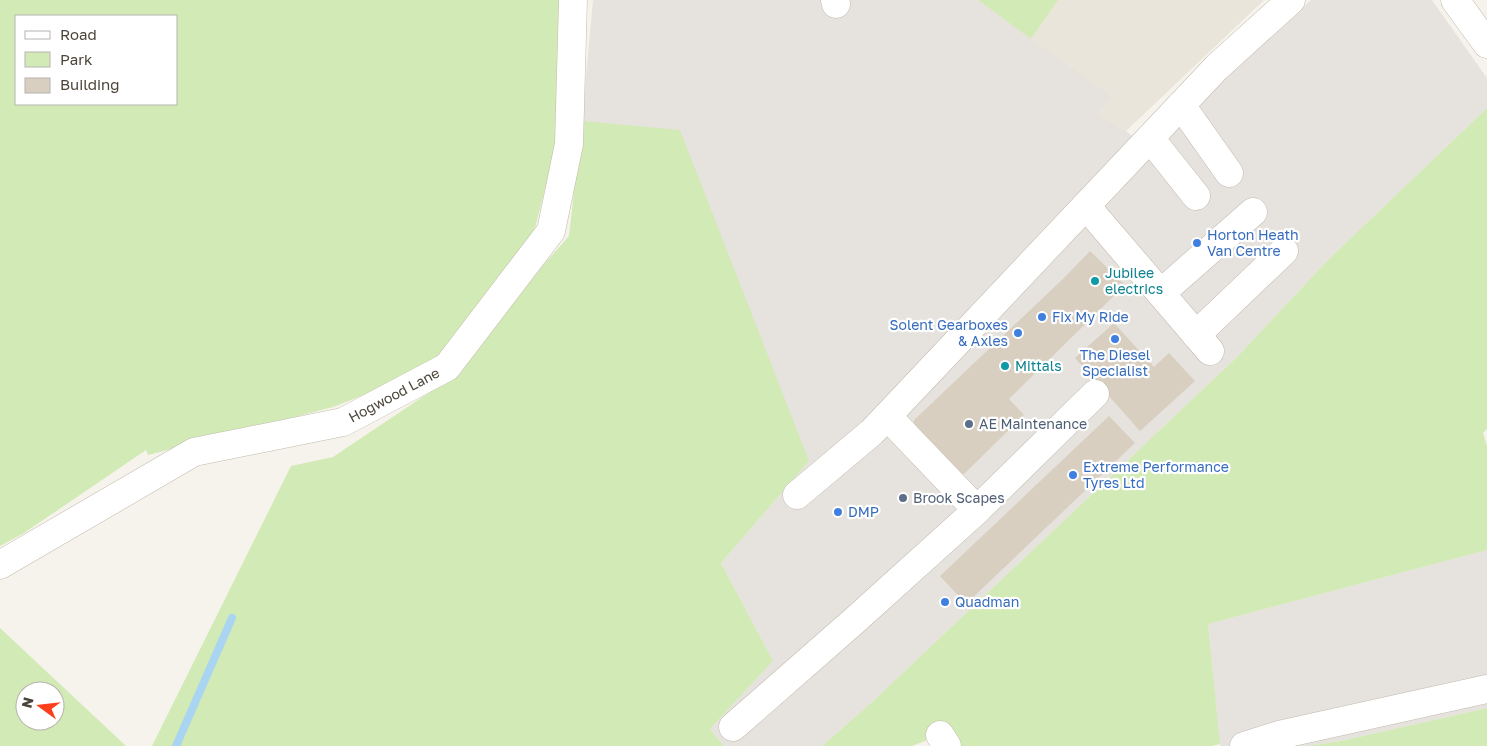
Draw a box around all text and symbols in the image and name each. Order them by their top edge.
legend [15,15,178,105]
text: Road [60,25,97,43]
text: Park [60,50,93,68]
text: Building [60,75,120,93]
place label: Horton Heath Van Centre [1207,226,1299,259]
marker: Horton Heath Van Centre [1191,237,1203,249]
place label: Jubilee electrics [1105,264,1163,297]
marker: Jubilee electrics [1089,275,1101,287]
place label: Fix My Ride [1052,308,1129,325]
marker: Fix My Ride [1036,311,1048,323]
place label: Solent Gearboxes & Axles [890,316,1008,349]
marker: Solent Gearboxes & Axles [1012,327,1024,339]
marker: The Diesel Specialist [1109,333,1121,345]
place label: The Diesel Specialist [1080,346,1150,379]
place label: Mittals [1015,357,1062,374]
marker: Mittals [999,360,1011,372]
street label: Hogwood Lane [345,363,442,426]
place label: AE Maintenance [979,415,1087,432]
marker: AE Maintenance [963,418,975,430]
place label: Extreme Performance Tyres Ltd [1083,458,1229,491]
marker: Extreme Performance Tyres Ltd [1067,469,1079,481]
place label: Brook Scapes [913,489,1005,506]
marker: Brook Scapes [897,492,909,504]
place label: DMP [848,503,879,520]
marker: DMP [832,506,844,518]
place label: Quadman [955,593,1019,610]
marker: Quadman [939,596,951,608]
north arrow [15,681,65,731]
text: N [17,695,37,710]

